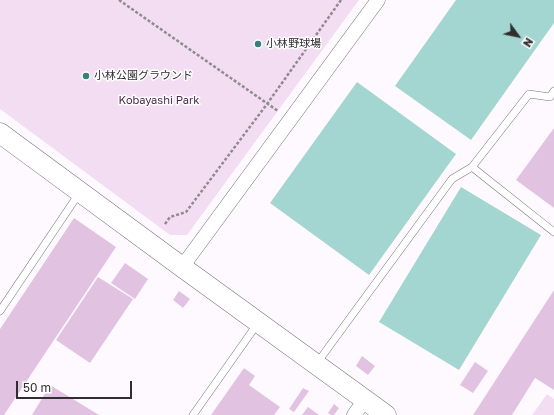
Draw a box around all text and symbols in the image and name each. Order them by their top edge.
north arrow [498,16,538,56]
text: N [521,36,536,50]
place label: 小林野球場 [266,37,321,51]
marker: 小林野球場 [253,39,263,49]
place label: 小林公園グラウンド [94,69,193,83]
marker: 小林公園グラウンド [81,71,91,81]
park label: Kobayashi Park [119,94,199,108]
scale bar [18,373,134,399]
text: 50 m [23,380,51,395]

